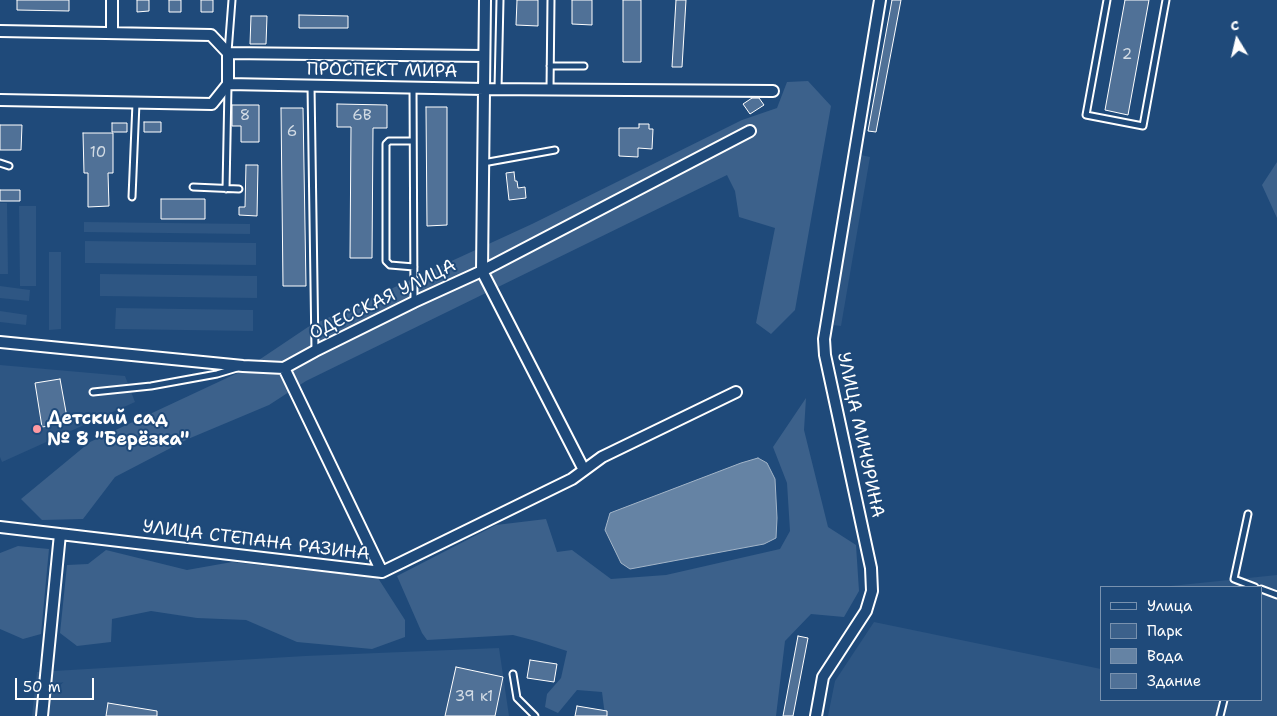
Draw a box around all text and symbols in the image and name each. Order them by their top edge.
north arrow [1212,15,1262,65]
text: С [1229,16,1240,35]
house number: 2 [1122,46,1132,64]
street label: ПРОСПЕКТ МИРА [306,59,458,83]
house number: 8 [240,107,250,125]
house number: 6В [352,107,372,125]
house number: 6 [287,123,297,141]
house number: 10 [90,144,106,162]
street label: ОДЕССКАЯ УЛИЦА [306,255,460,345]
street label: УЛИЦА МИЧУРИНА [832,350,888,520]
place label: Детский сад № 8 "Берёзка" [47,408,189,450]
marker: Детский сад № 8 "Берёзка" [31,423,43,435]
street label: УЛИЦА СТЕПАНА РАЗИНА [141,516,371,566]
legend [1100,586,1262,701]
text: Улица [1147,596,1192,616]
text: Парк [1147,621,1183,641]
text: Вода [1147,646,1183,666]
scale bar [18,668,96,700]
text: Здание [1147,671,1201,691]
text: 50 m [23,677,61,697]
house number: 39 к1 [455,688,493,706]

